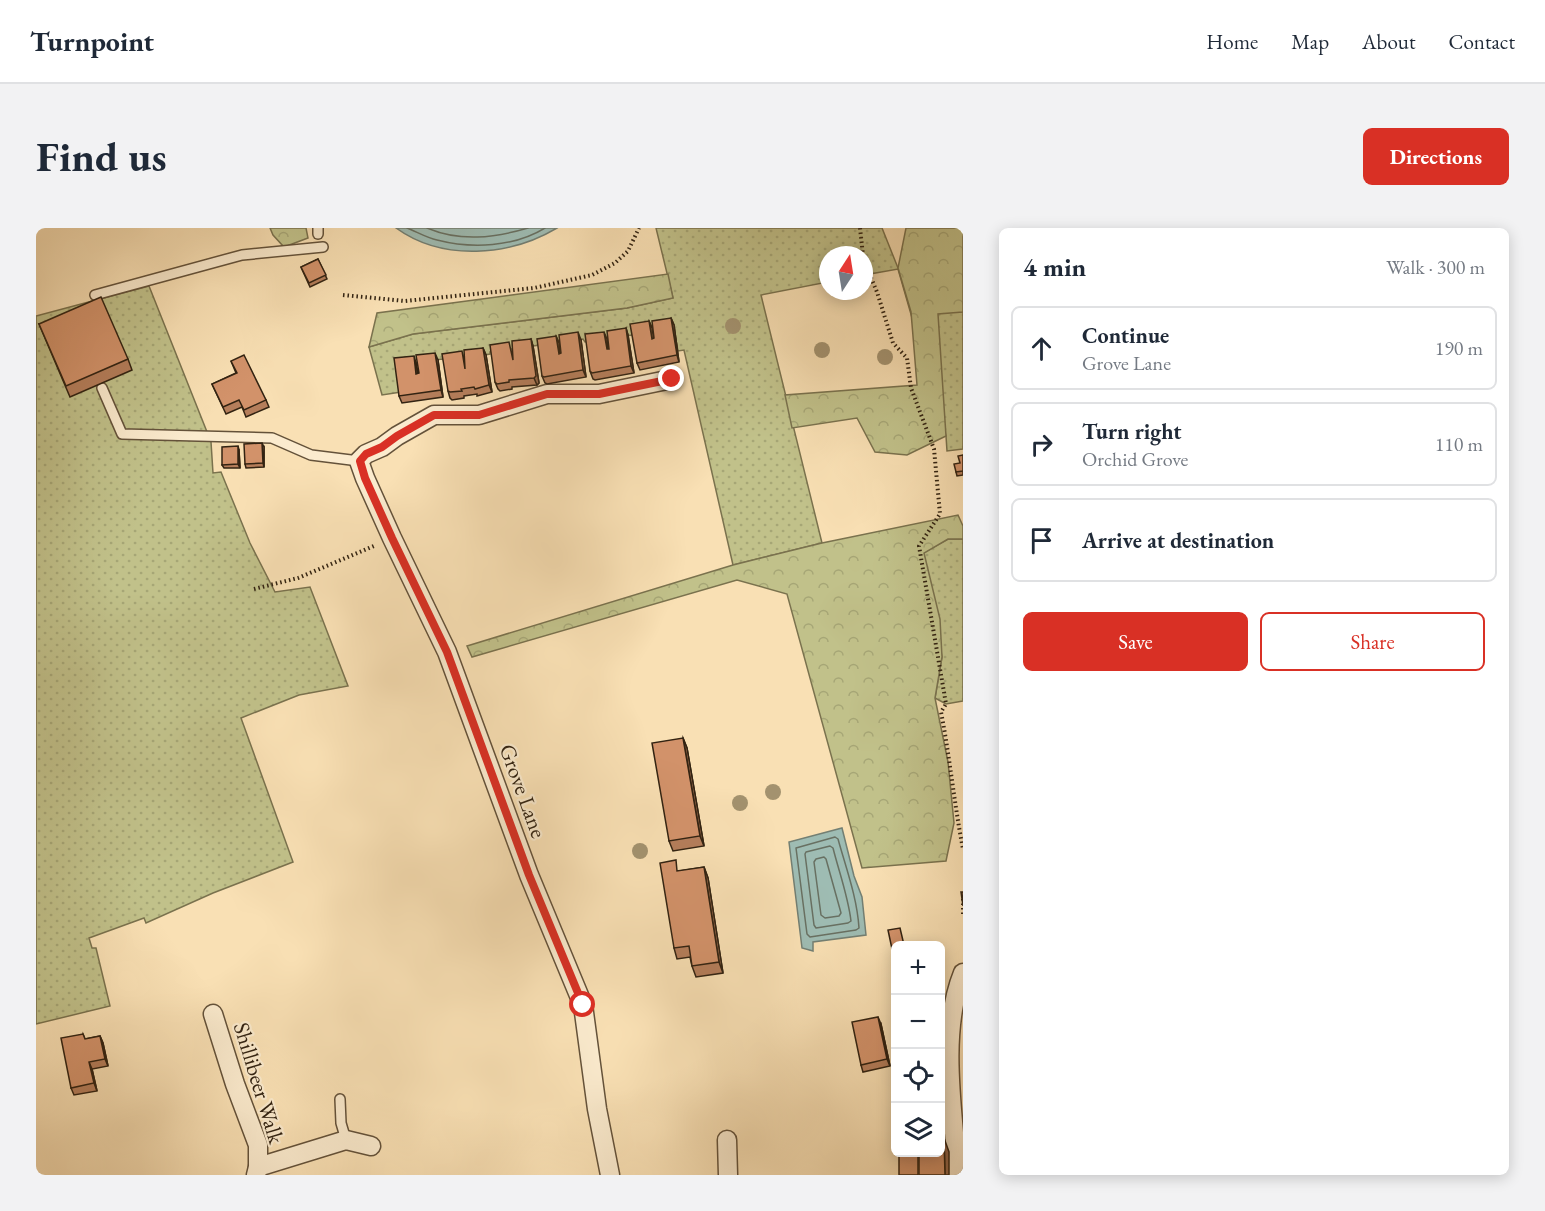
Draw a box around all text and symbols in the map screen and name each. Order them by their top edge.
text: Turnpoint [30,23,154,59]
text: Home [1206,28,1258,55]
text: Map [1291,28,1329,55]
text: About [1362,28,1415,55]
text: Contact [1448,28,1515,55]
button: Directions [1363,128,1509,185]
text: Find us [36,129,167,184]
north arrow [819,246,873,300]
text: 4 min [1023,250,1086,284]
text: Walk · 300 m [1386,254,1485,280]
text: Continue [1082,321,1169,350]
icon: ahead [1025,332,1058,365]
text: 190 m [1435,335,1483,361]
text: Grove Lane [1082,350,1171,376]
route end [658,365,684,391]
text: Turn right [1082,417,1181,446]
icon: right [1025,428,1058,461]
text: 110 m [1435,431,1483,457]
text: Orchid Grove [1082,446,1188,472]
icon: arrive [1025,524,1058,557]
text: Arrive at destination [1082,526,1274,555]
button: Save [1023,612,1248,671]
button: Share [1260,612,1485,671]
street label: Grove Lane [493,740,553,842]
map controls [891,941,945,1157]
button: + [891,941,945,995]
route start [569,991,595,1017]
button: − [891,995,945,1049]
street label: Shillibeer Walk [227,1019,291,1148]
button: locate [891,1049,945,1103]
button: layers [891,1103,945,1157]

